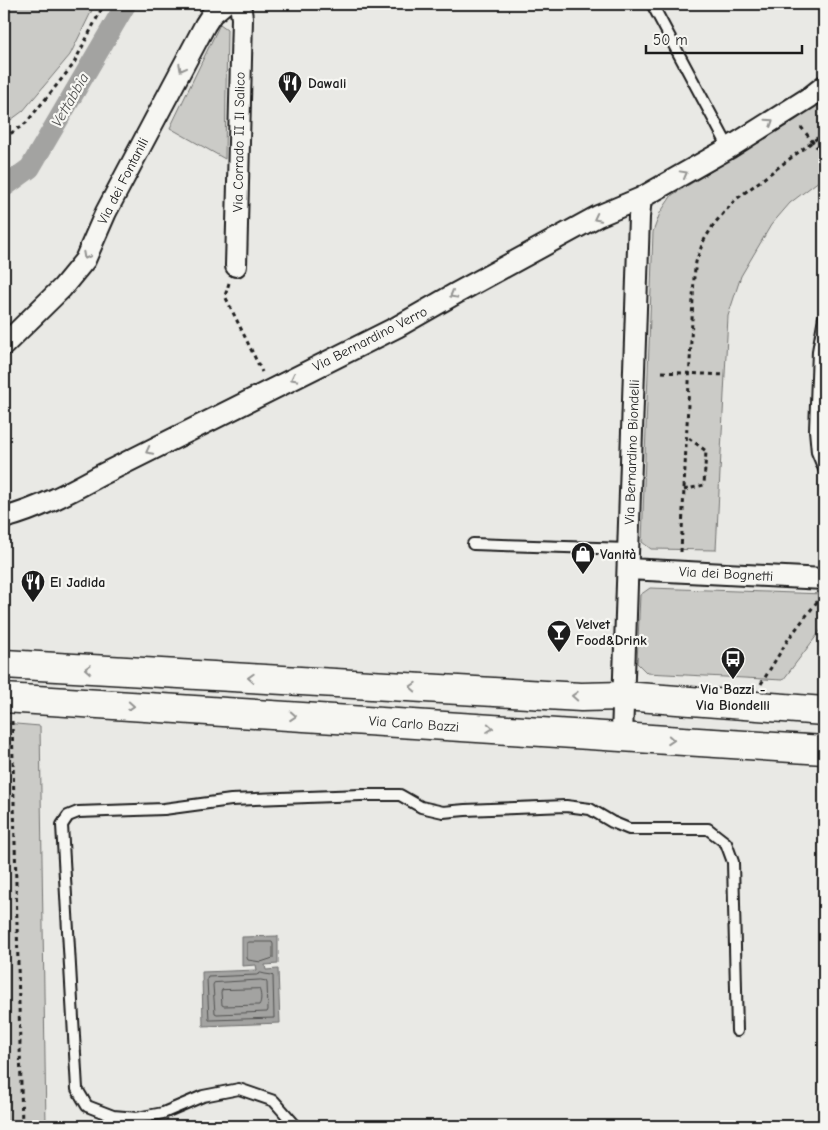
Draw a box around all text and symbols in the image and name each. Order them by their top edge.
scale bar [646,22,802,54]
text: 50 m [653,31,688,49]
one-way arrow [178,63,188,72]
water label: Vettabbia [47,70,93,130]
restaurant icon: Dawali [277,70,303,104]
street label: Via Corrado II Il Salico [229,72,249,212]
place label: Dawali [308,75,346,92]
one-way arrow [765,119,774,128]
street label: Via dei Fontanili [94,135,152,227]
one-way arrow [678,170,687,180]
one-way arrow [593,212,602,222]
one-way arrow [82,251,92,260]
one-way arrow [450,288,459,298]
street label: Via Bernardino Verro [310,303,430,375]
one-way arrow [290,372,299,382]
street label: Via Bernardino Biondelli [621,379,643,525]
one-way arrow [145,445,154,455]
shop icon: Vanità [570,541,596,575]
place label: Vanità [600,546,636,563]
street label: Via dei Bognetti [678,563,774,585]
restaurant icon: El Jadida [20,569,46,603]
place label: El Jadida [50,574,105,591]
place label: Velvet Food&Drink [576,616,647,649]
bar icon: Velvet Food&Drink [546,619,572,653]
bus stop icon: Via Bazzi - Via Biondelli [720,646,746,680]
one-way arrow [84,663,92,674]
one-way arrow [246,672,254,683]
place label: Via Bazzi - Via Biondelli [696,681,770,714]
one-way arrow [409,682,417,693]
one-way arrow [571,691,579,702]
one-way arrow [127,701,135,712]
one-way arrow [289,711,297,722]
street label: Via Carlo Bazzi [368,712,460,736]
one-way arrow [486,723,494,734]
one-way arrow [667,734,675,745]

